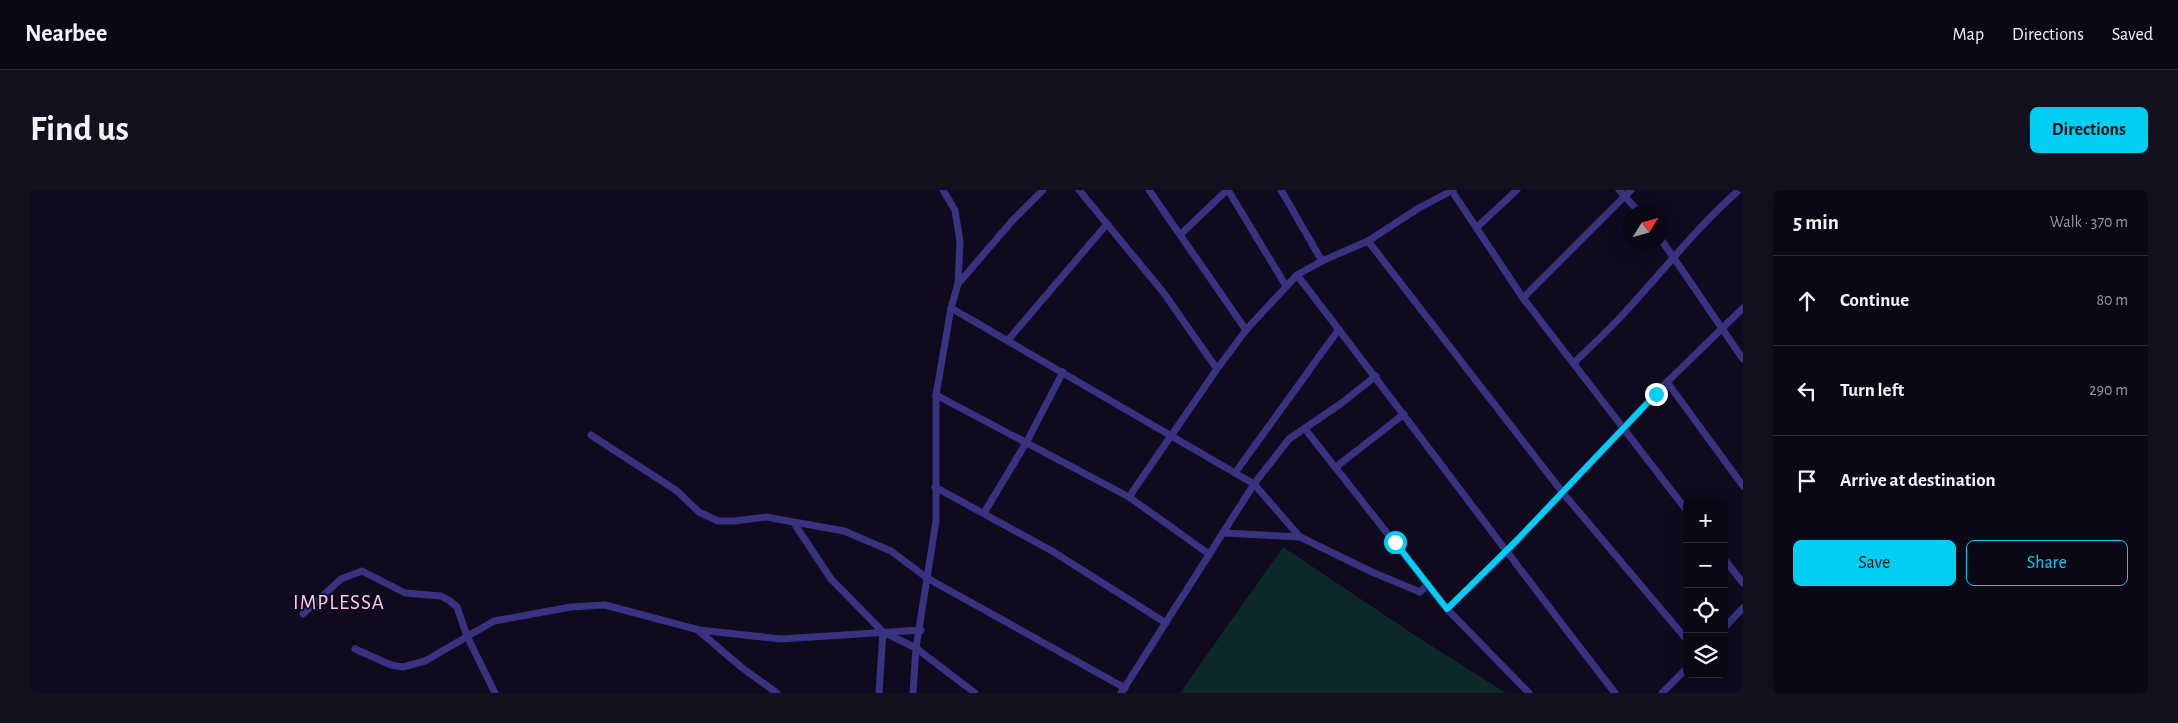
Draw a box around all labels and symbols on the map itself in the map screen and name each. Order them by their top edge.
north arrow [1623,205,1668,250]
route end [1645,383,1668,406]
route start [1384,531,1407,554]
district label: IMPLESSA [293,592,385,613]

